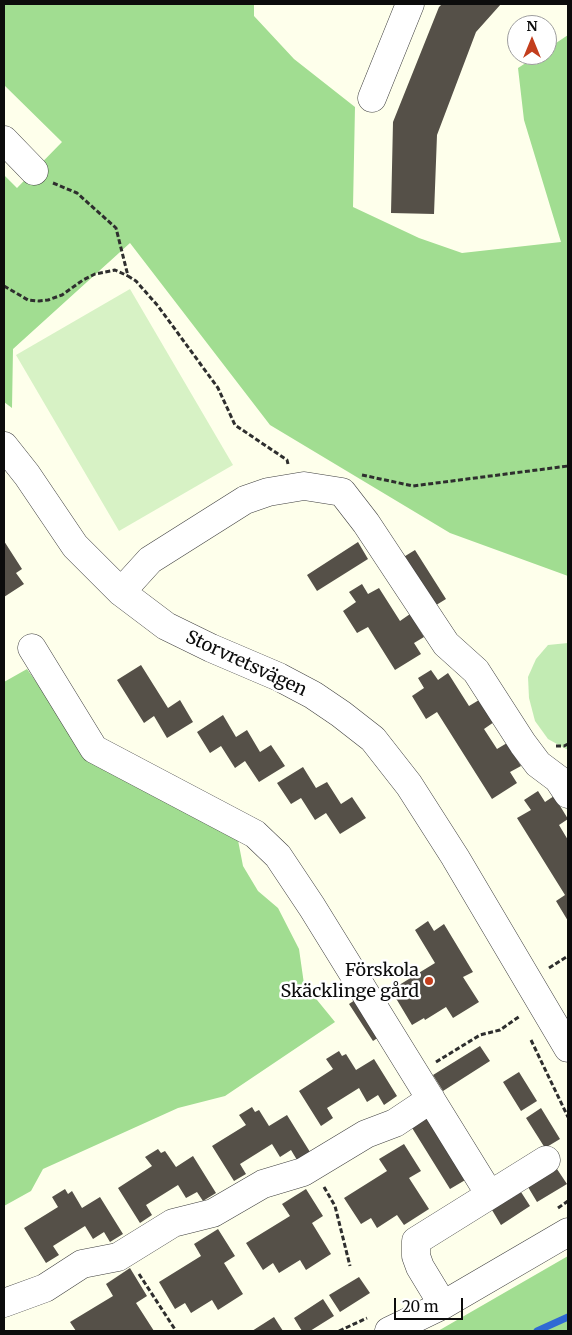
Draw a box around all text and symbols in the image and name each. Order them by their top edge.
north arrow [507,15,557,65]
text: N [526,17,538,35]
street label: Storvretsvägen [182,627,310,701]
place label: Förskola Skäcklinge gård [280,960,419,1002]
marker: Förskola Skäcklinge gård [423,975,435,987]
scale bar [397,1288,466,1320]
text: 20 m [402,1297,439,1316]

